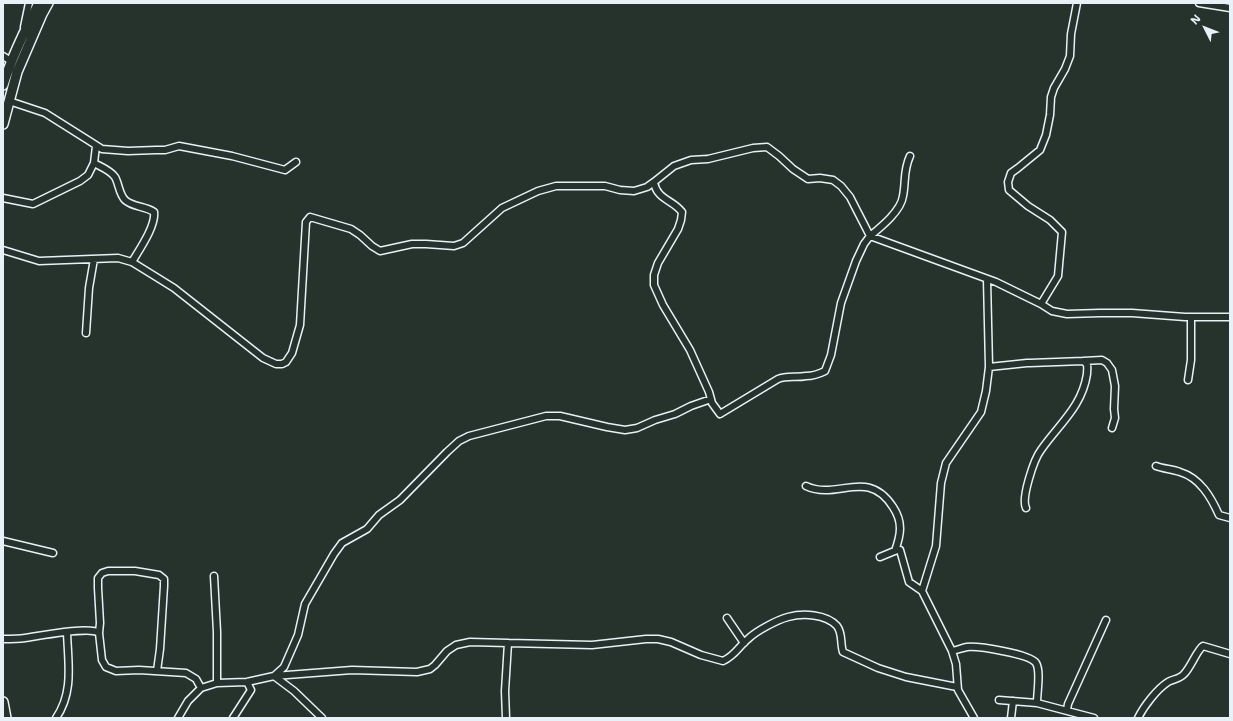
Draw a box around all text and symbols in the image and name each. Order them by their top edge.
north arrow [1185,8,1225,48]
text: N [1187,11,1204,28]

